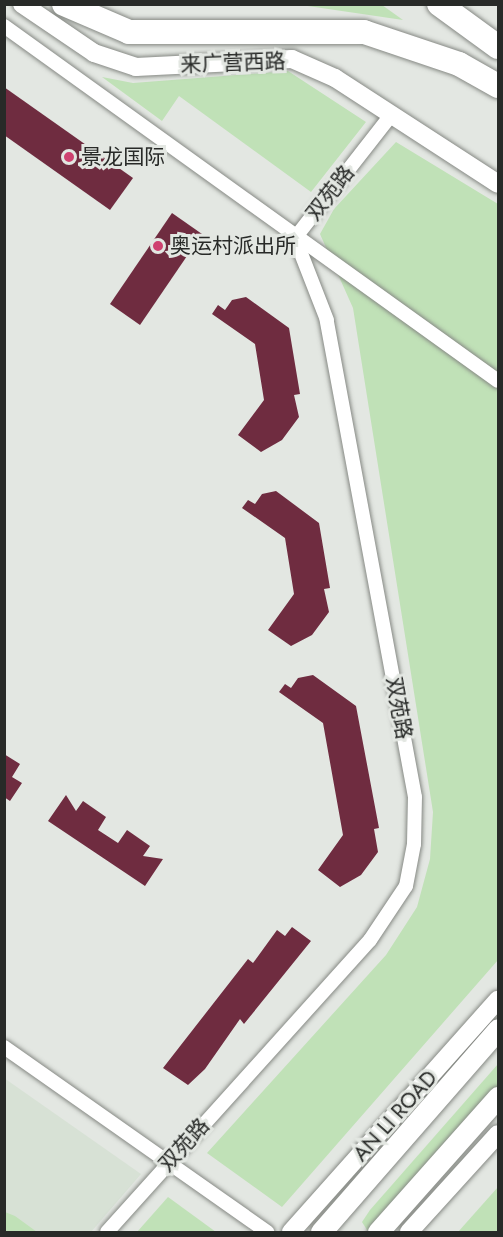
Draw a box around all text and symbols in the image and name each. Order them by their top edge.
street label: 来广营西路 [180,49,286,77]
place label: 景龙国际 [81,144,165,170]
marker: 景龙国际 [62,150,76,164]
street label: 双苑路 [301,160,359,226]
place label: 奥运村派出所 [170,233,296,259]
marker: 奥运村派出所 [151,239,165,253]
street label: 双苑路 [381,675,417,741]
street label: AN LI ROAD [348,1066,442,1166]
street label: 双苑路 [154,1113,214,1177]

